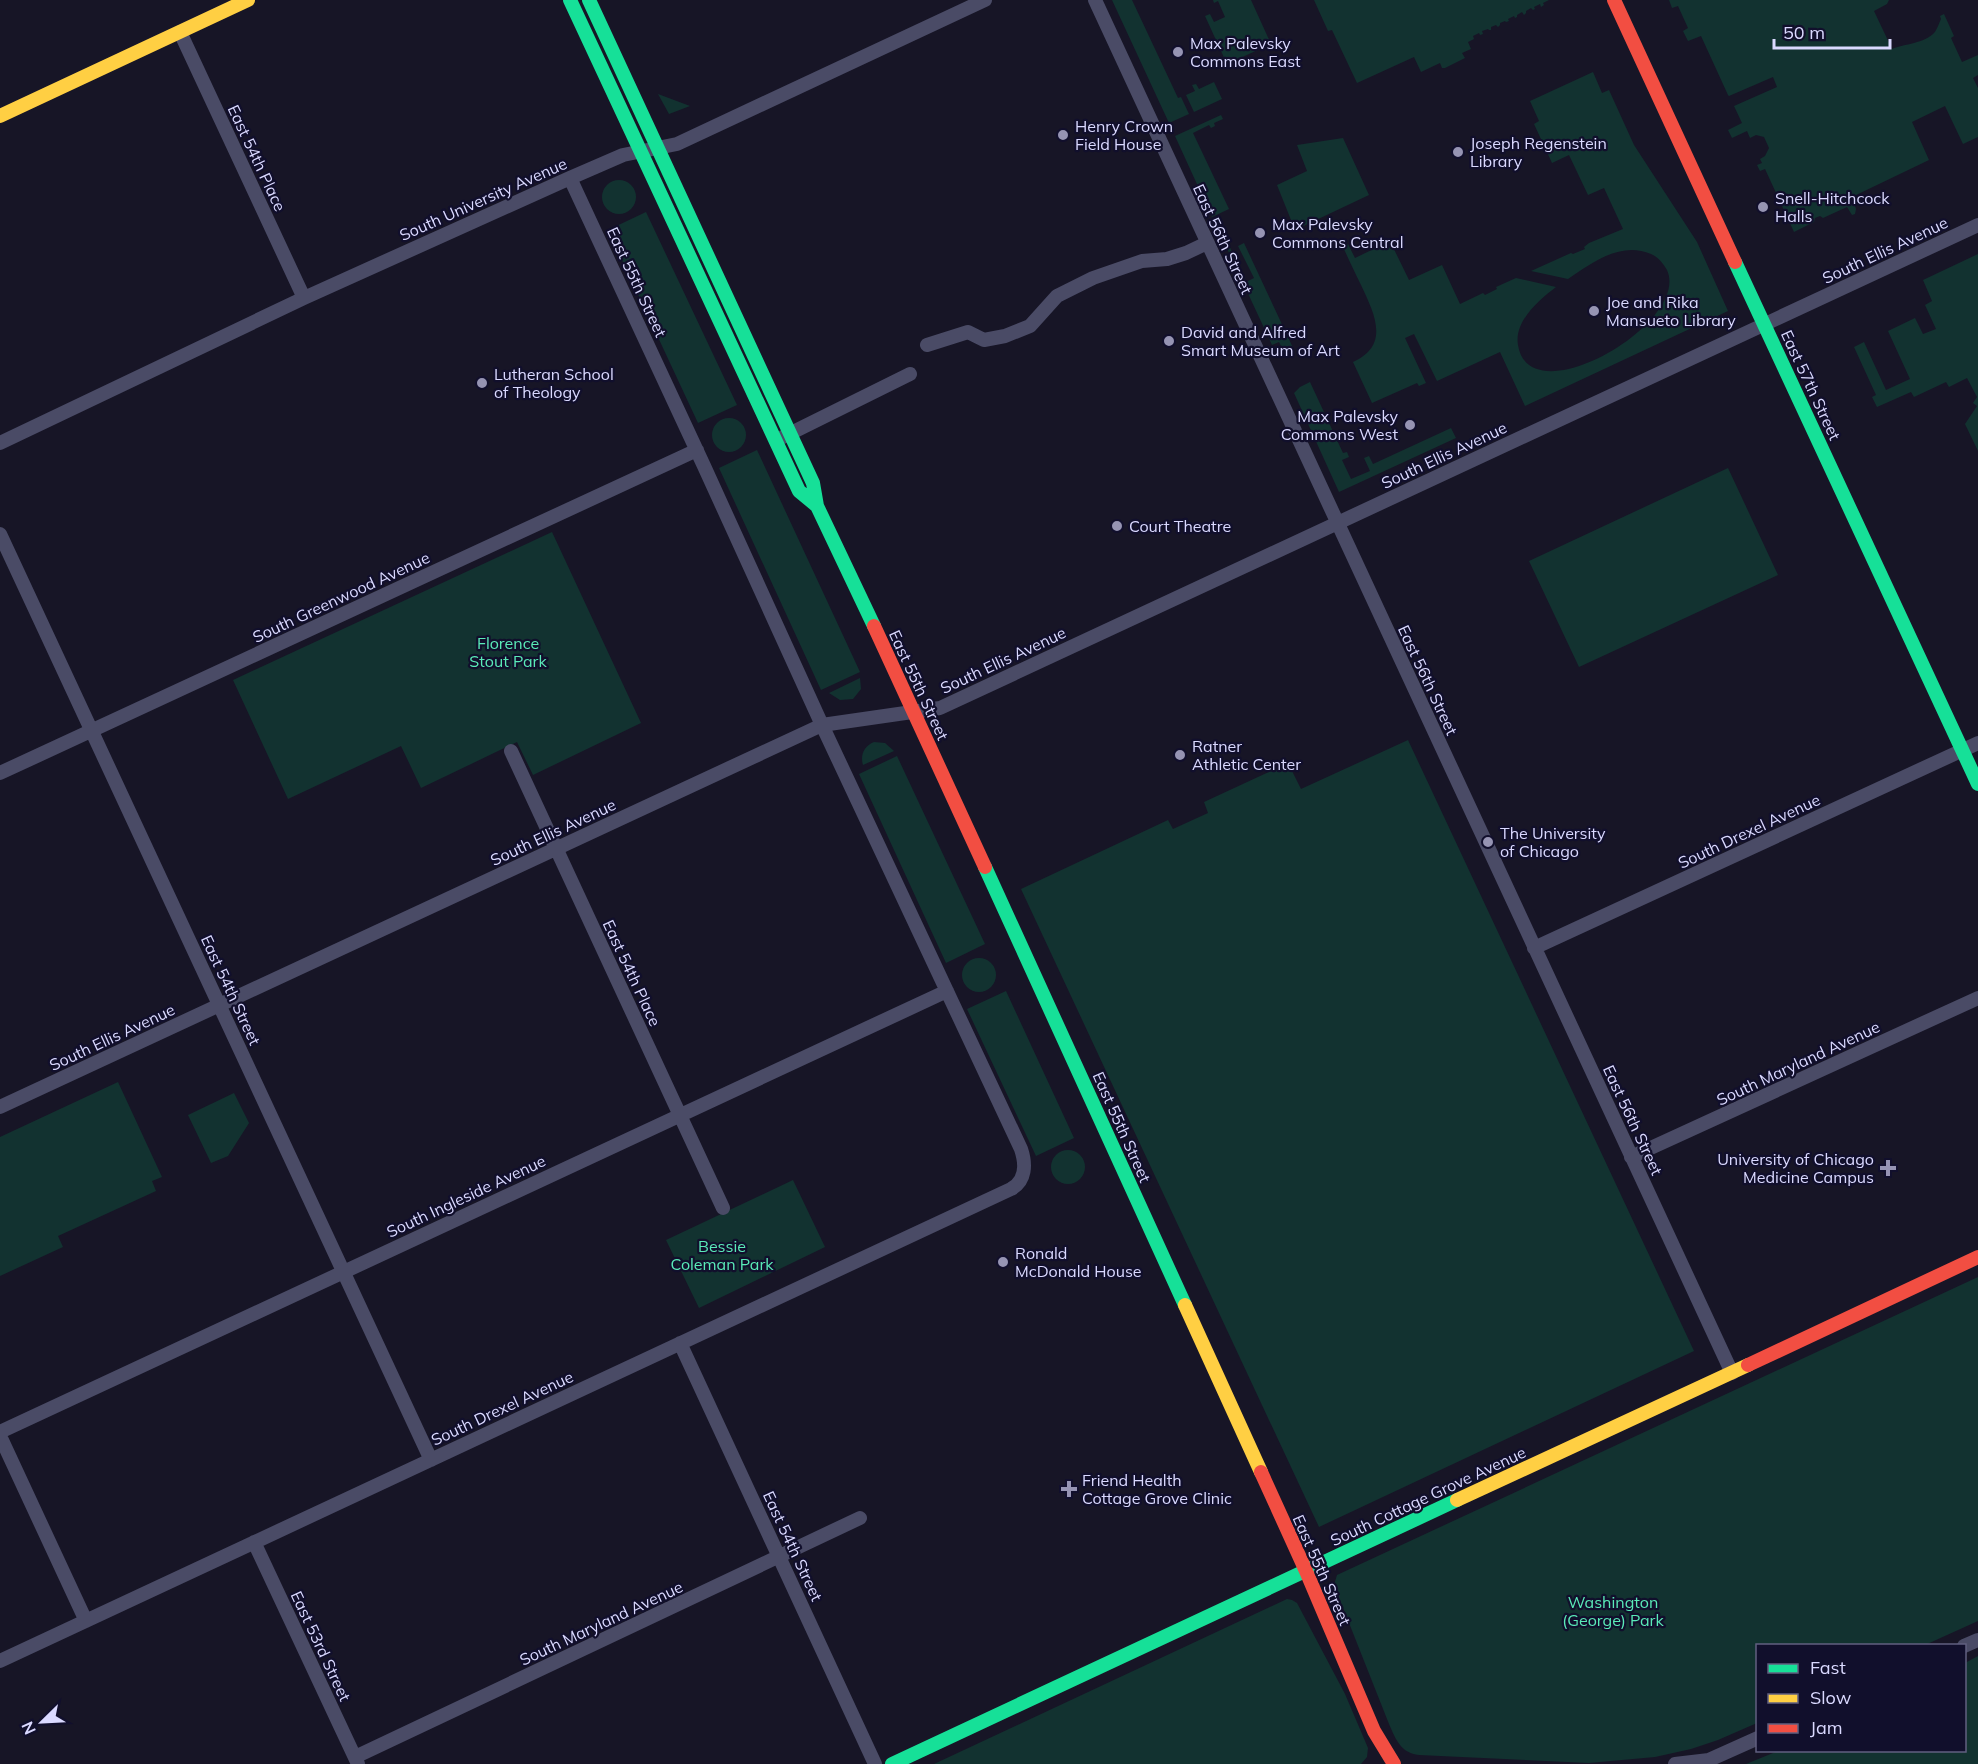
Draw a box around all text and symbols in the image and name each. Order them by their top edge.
scale bar [1774,12,1890,50]
text: 50 m [1783,21,1825,44]
place label: Max Palevsky Commons East [1190,33,1301,71]
marker: Max Palevsky Commons East [1171,45,1185,59]
street label: East 54th Place [224,102,290,214]
place label: Henry Crown Field House [1075,116,1173,154]
marker: Henry Crown Field House [1056,128,1070,142]
place label: Joseph Regenstein Library [1470,133,1607,171]
marker: Joseph Regenstein Library [1451,145,1465,159]
street label: South University Avenue [396,153,570,245]
street label: East 56th Street [1189,181,1257,298]
place label: Snell-Hitchcock Halls [1775,188,1890,226]
marker: Snell-Hitchcock Halls [1756,200,1770,214]
street label: South Ellis Avenue [1819,212,1951,288]
place label: Max Palevsky Commons Central [1272,214,1403,252]
street label: East 55th Street [603,224,671,341]
marker: Max Palevsky Commons Central [1253,226,1267,240]
place label: Joe and Rika Mansueto Library [1606,292,1736,330]
marker: Joe and Rika Mansueto Library [1587,304,1601,318]
place label: David and Alfred Smart Museum of Art [1181,322,1340,360]
street label: East 57th Street [1777,327,1845,444]
marker: David and Alfred Smart Museum of Art [1162,334,1176,348]
place label: Lutheran School of Theology [494,364,614,402]
marker: Lutheran School of Theology [475,376,489,390]
place label: Max Palevsky Commons West [1281,406,1398,444]
street label: South Ellis Avenue [1378,417,1510,493]
marker: Max Palevsky Commons West [1403,418,1417,432]
place label: Court Theatre [1129,516,1231,536]
marker: Court Theatre [1110,519,1124,533]
street label: South Greenwood Avenue [249,547,433,647]
street label: South Ellis Avenue [937,622,1069,698]
street label: East 56th Street [1394,622,1462,739]
street label: East 55th Street [885,627,953,744]
park label: Florence Stout Park [469,633,547,671]
place label: Ratner Athletic Center [1192,736,1301,774]
marker: Ratner Athletic Center [1173,748,1187,762]
street label: South Drexel Avenue [1675,789,1823,873]
street label: South Ellis Avenue [487,794,619,870]
place label: The University of Chicago [1500,823,1606,861]
marker: The University of Chicago [1481,835,1495,849]
street label: East 54th Place [599,917,665,1029]
street label: East 54th Street [197,932,265,1049]
street label: South Ellis Avenue [46,999,178,1075]
street label: South Maryland Avenue [1713,1016,1883,1110]
street label: East 56th Street [1599,1062,1667,1179]
street label: East 55th Street [1089,1069,1156,1186]
place label: University of Chicago Medicine Campus [1717,1149,1874,1187]
street label: South Ingleside Avenue [383,1150,549,1242]
marker: University of Chicago Medicine Campus [1879,1159,1897,1177]
park label: Bessie Coleman Park [671,1236,774,1274]
place label: Ronald McDonald House [1015,1243,1142,1281]
marker: Ronald McDonald House [996,1255,1010,1269]
street label: South Drexel Avenue [428,1366,576,1450]
street label: South Cottage Grove Avenue [1327,1442,1529,1550]
place label: Friend Health Cottage Grove Clinic [1082,1470,1232,1508]
marker: Friend Health Cottage Grove Clinic [1060,1480,1078,1498]
street label: East 54th Street [759,1488,827,1605]
street label: East 55th Street [1289,1512,1356,1629]
street label: South Maryland Avenue [516,1576,686,1670]
street label: East 53rd Street [287,1588,355,1705]
park label: Washington (George) Park [1562,1592,1664,1630]
legend [1756,1644,1966,1752]
text: Fast [1810,1656,1846,1679]
text: Slow [1810,1686,1852,1709]
north arrow [12,1692,72,1752]
text: Jam [1810,1716,1843,1739]
text: N [17,1719,40,1738]

